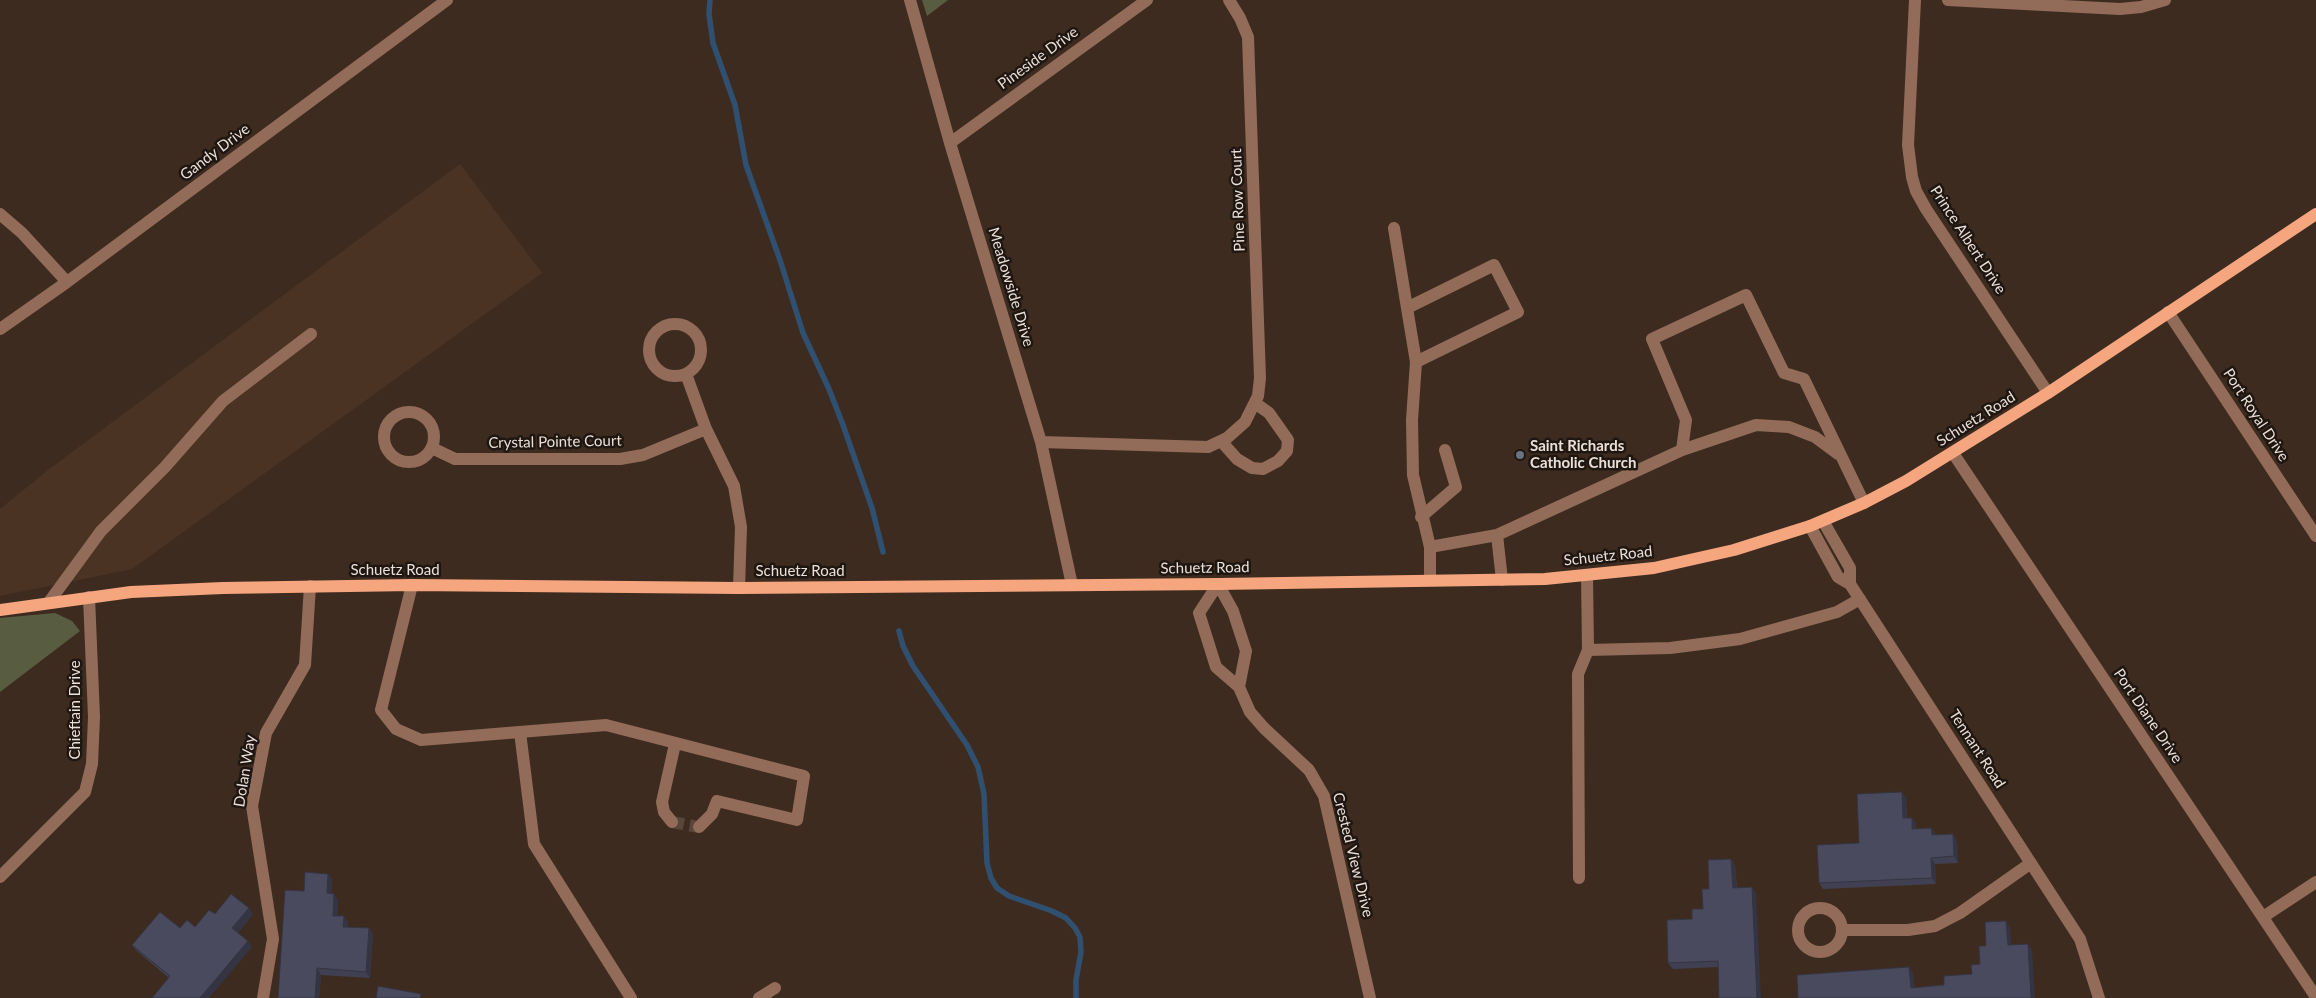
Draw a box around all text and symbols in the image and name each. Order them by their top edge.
street label: Pineside Drive [994,23,1082,93]
street label: Gandy Drive [177,120,253,184]
street label: Pine Row Court [1227,148,1249,252]
street label: Prince Albert Drive [1926,182,2010,298]
street label: Meadowside Drive [984,225,1038,349]
street label: Port Royal Drive [2219,365,2293,465]
street label: Schuetz Road [1933,388,2019,450]
street label: Crystal Pointe Court [488,432,622,452]
place label: Saint Richards Catholic Church [1530,437,1636,472]
marker: Saint Richards Catholic Church [1514,449,1526,461]
street label: Schuetz Road [1563,542,1653,570]
street label: Schuetz Road [1160,558,1250,578]
street label: Schuetz Road [350,561,440,579]
street label: Schuetz Road [755,562,845,580]
street label: Chieftain Drive [66,660,84,760]
street label: Port Diane Drive [2110,665,2186,767]
street label: Tennant Road [1945,706,2009,792]
street label: Dolan Way [230,734,260,808]
street label: Crested View Drive [1329,791,1377,919]

